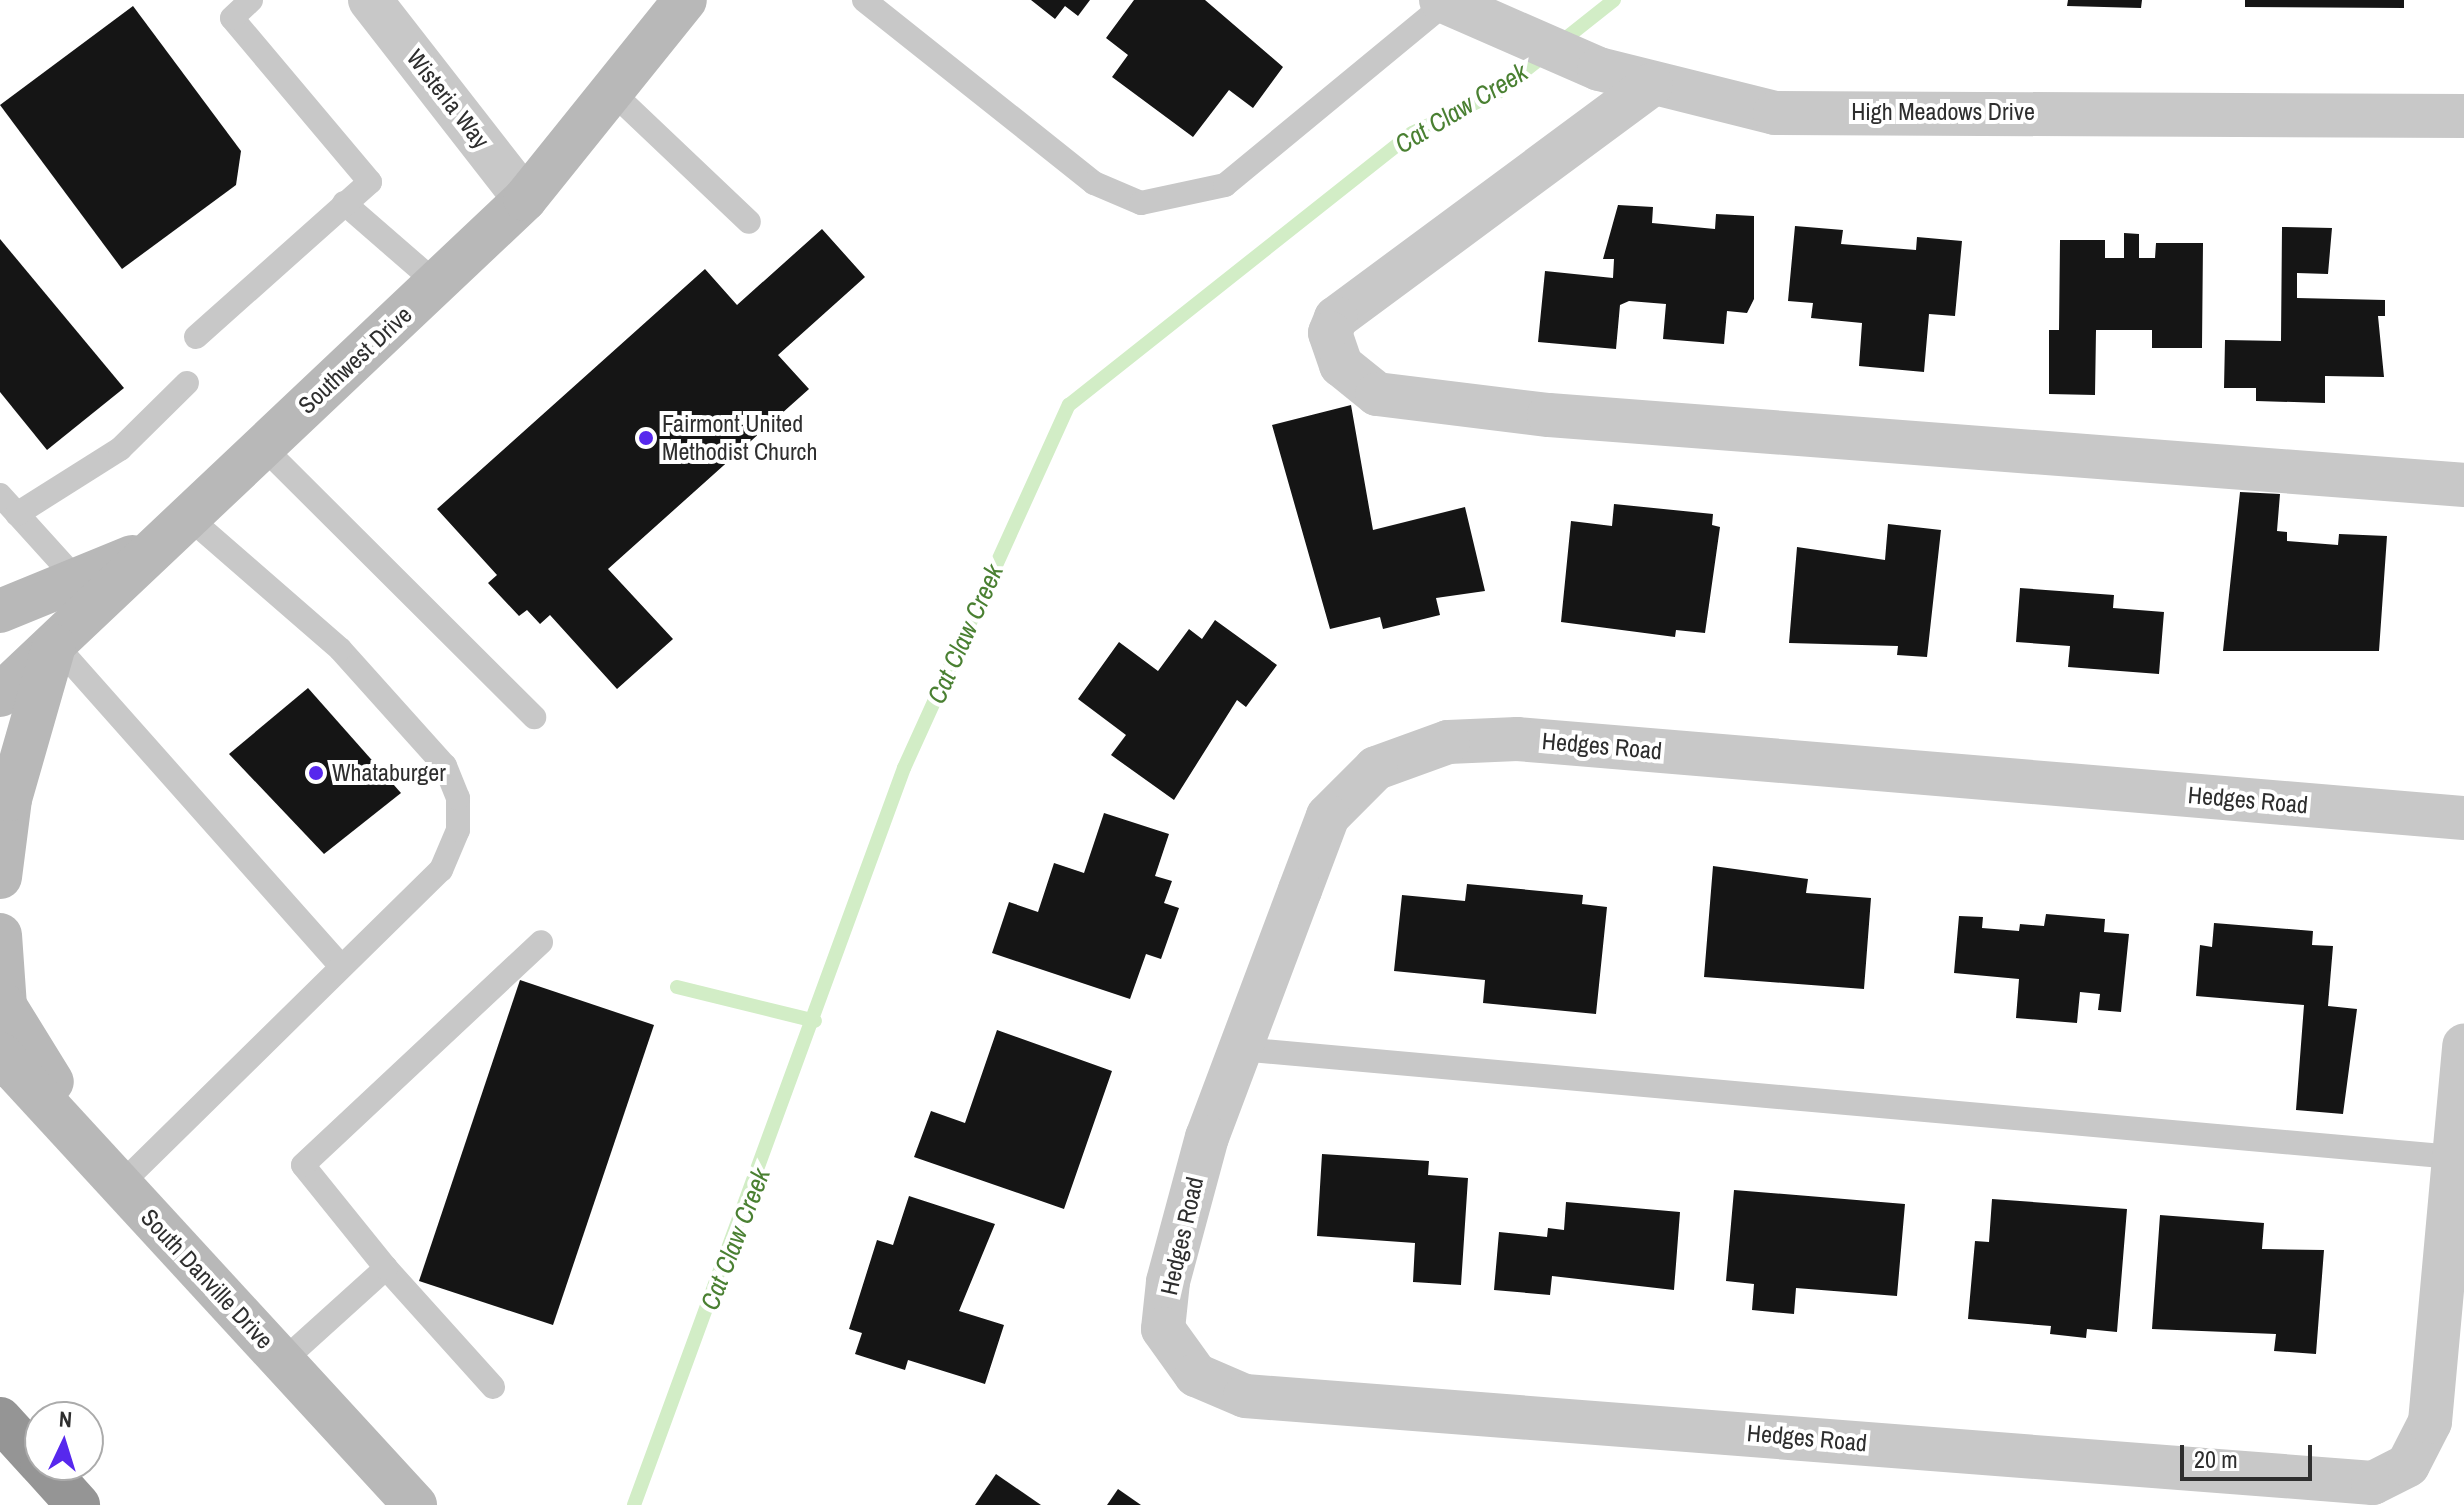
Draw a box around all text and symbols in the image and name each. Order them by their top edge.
street label: Wisteria Way [401,44,495,154]
water label: Cat Claw Creek [1389,56,1533,160]
street label: High Meadows Drive [1851,98,2035,126]
street label: Southwest Drive [292,300,418,420]
place label: Fairmont United Methodist Church [662,410,817,466]
marker: Fairmont United Methodist Church [637,429,655,447]
water label: Cat Claw Creek [920,559,1010,709]
street label: Hedges Road [1541,726,1663,766]
place label: Whataburger [332,759,446,787]
marker: Whataburger [307,764,325,782]
street label: Hedges Road [2187,780,2309,820]
water label: Cat Claw Creek [694,1164,776,1314]
street label: Hedges Road [1154,1174,1210,1298]
street label: South Danville Drive [135,1203,279,1355]
north arrow [24,1401,104,1481]
text: N [58,1404,73,1434]
street label: Hedges Road [1746,1418,1868,1458]
scale bar [2184,1429,2316,1479]
text: 20 m [2194,1443,2238,1475]

